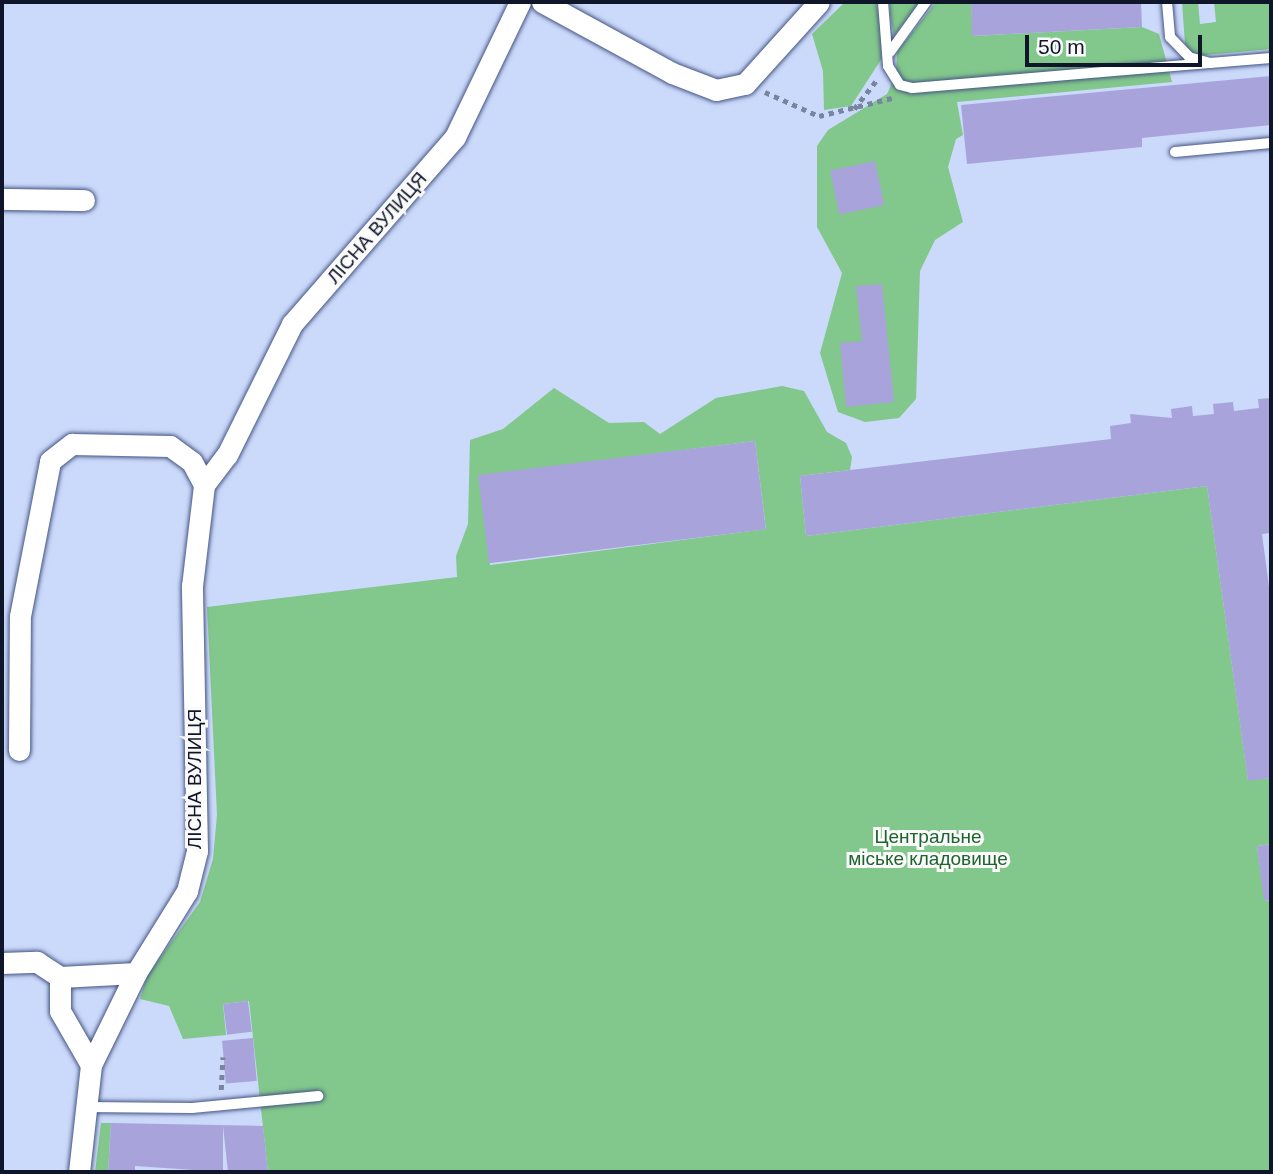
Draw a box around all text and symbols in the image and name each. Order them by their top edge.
scale bar [1028,21,1205,65]
text: 50 m [1038,35,1085,58]
street label: ЛІСНА ВУЛИЦЯ [322,167,432,289]
street label: ЛІСНА ВУЛИЦЯ [184,709,206,849]
park label: Центральне міське кладовище [848,826,1008,870]

